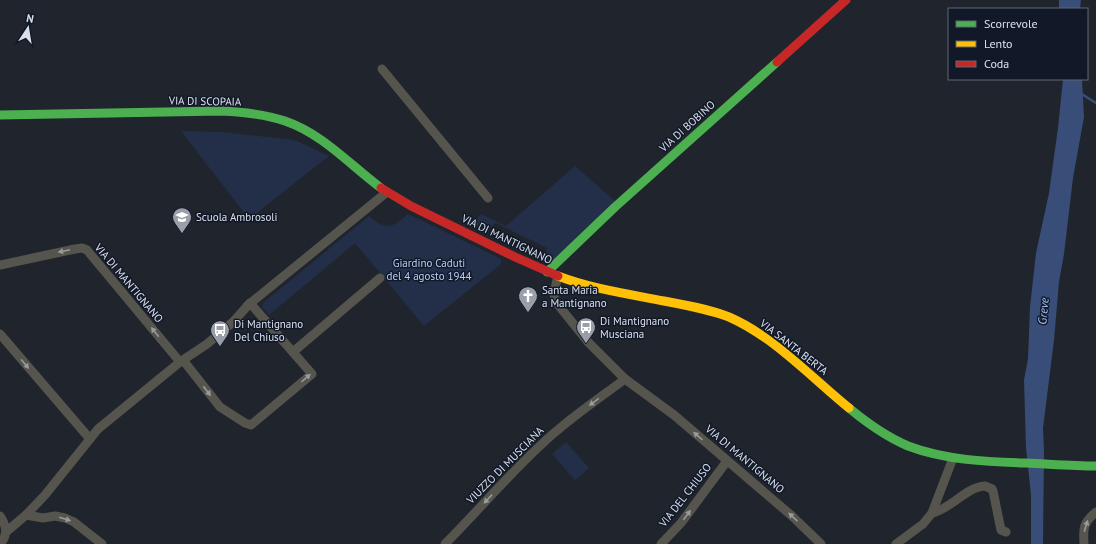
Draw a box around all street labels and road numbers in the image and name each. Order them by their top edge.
street label: VIA DI SCOPAIA [168,93,242,109]
street label: VIA DI BOBINO [655,97,718,155]
street label: VIA DI MANTIGNANO [459,211,555,267]
street label: VIA DI MANTIGNANO [91,240,166,325]
street label: VIA SANTA BERTA [756,316,831,378]
street label: VIA DI MANTIGNANO [702,421,787,496]
street label: VIUZZO DI MUSCIANA [463,423,547,507]
street label: VIA DEL CHIUSO [655,460,714,530]

